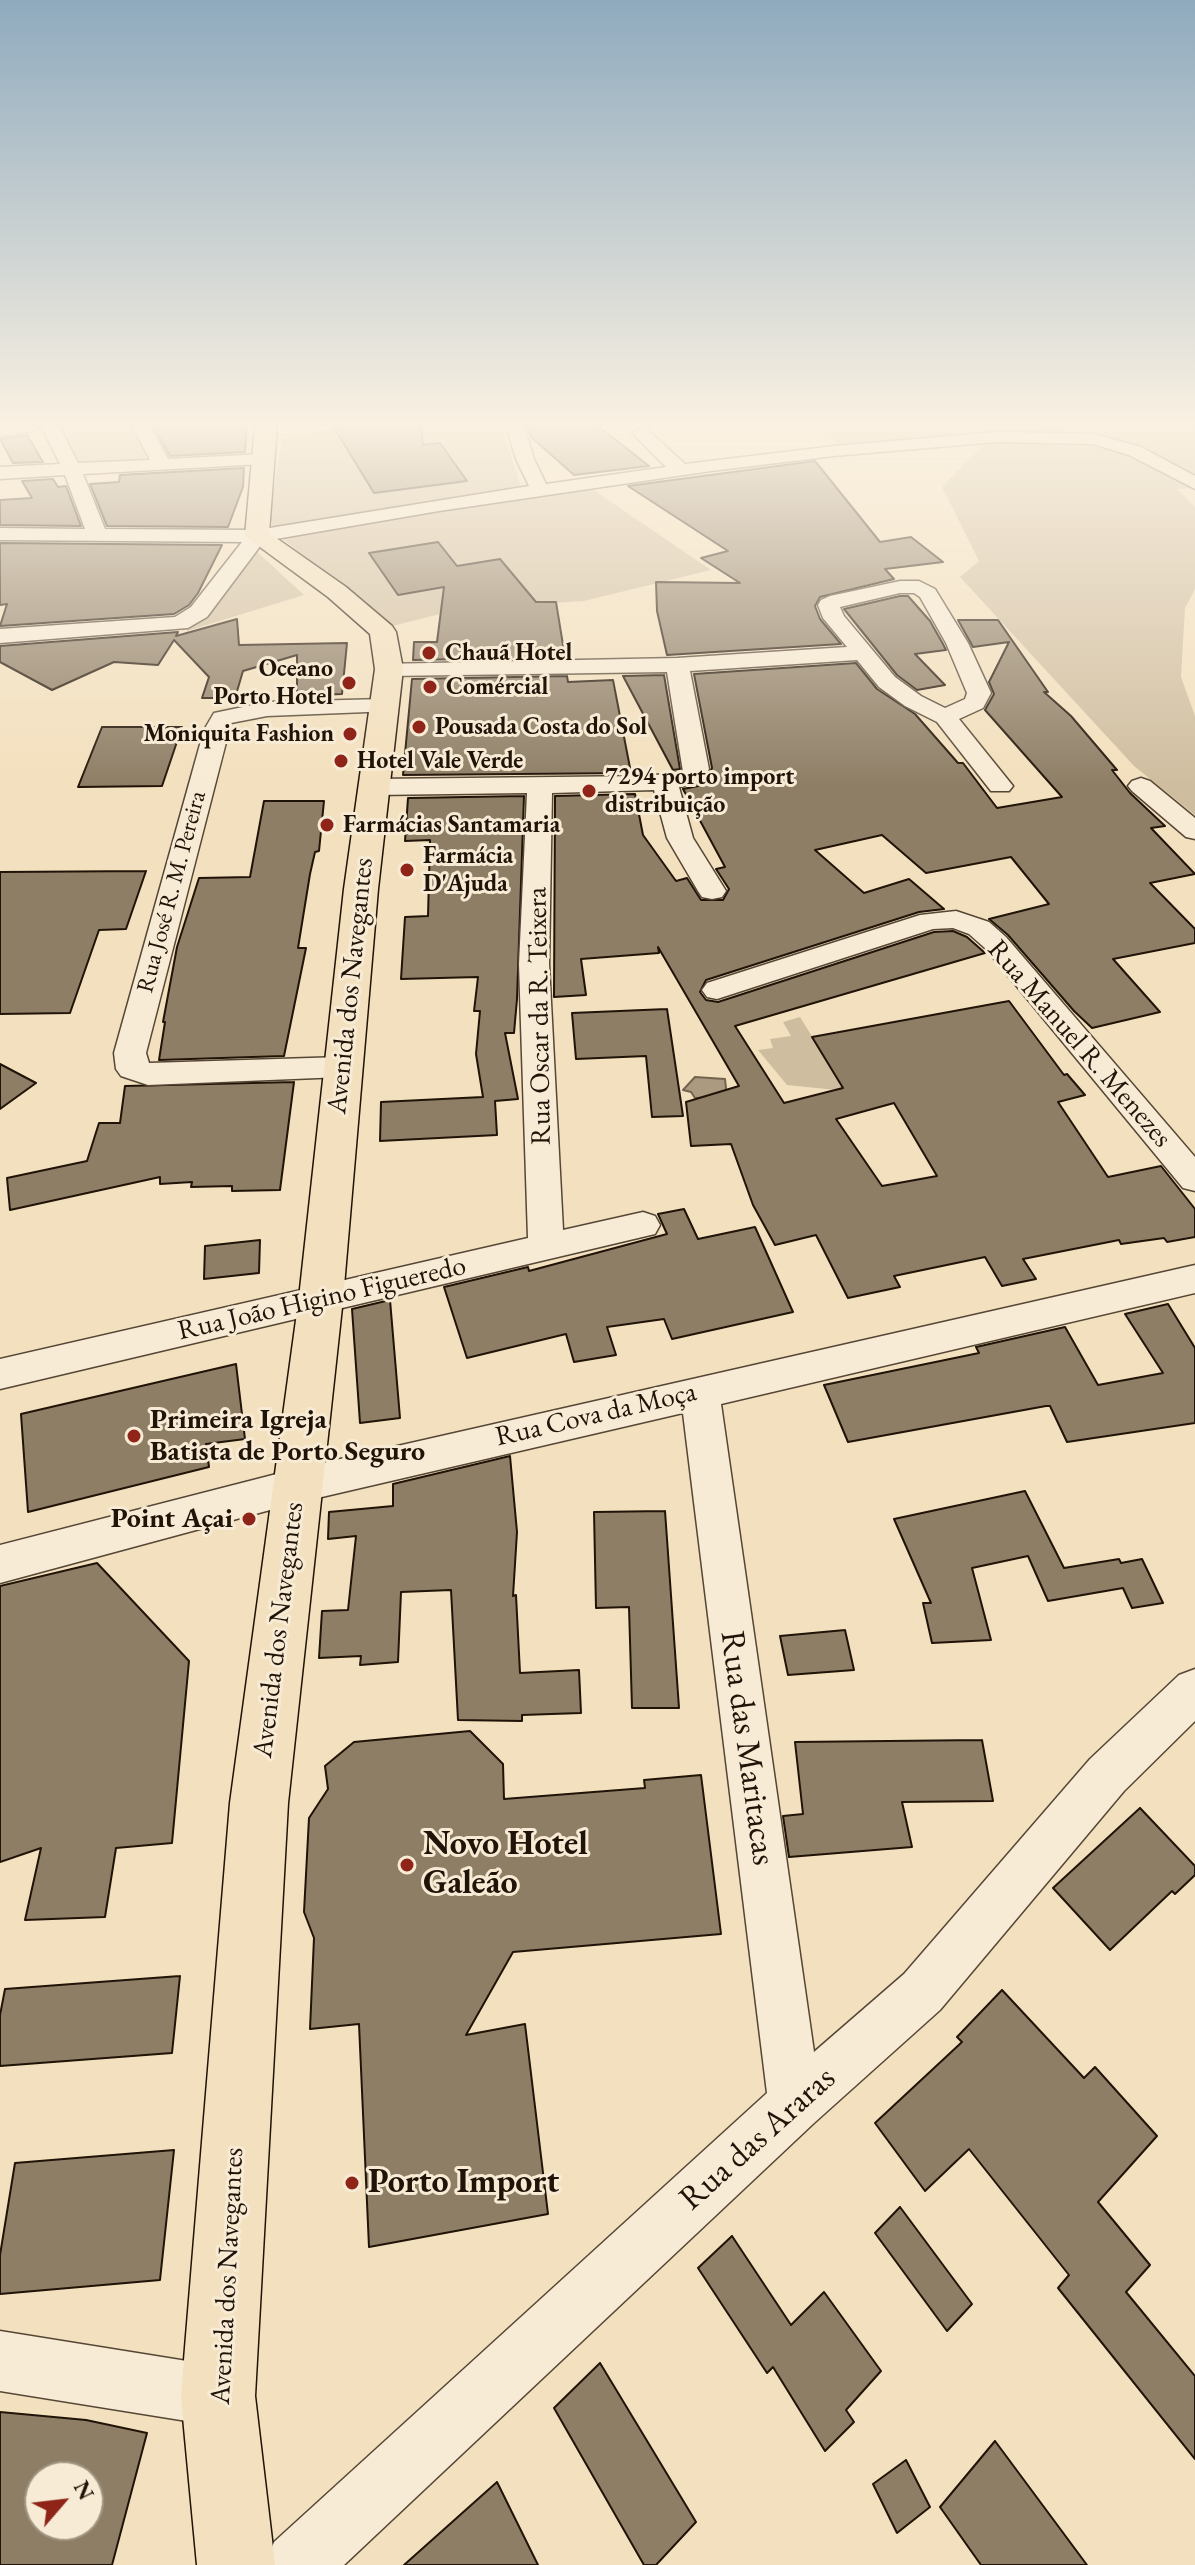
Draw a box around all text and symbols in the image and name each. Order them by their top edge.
place label: Chauã Hotel [445,639,572,667]
marker: Chauã Hotel [420,644,438,662]
place label: Oceano Porto Hotel [213,655,333,711]
place label: Comércial [446,673,548,701]
marker: Oceano Porto Hotel [340,674,358,692]
marker: Comércial [421,678,439,696]
place label: Pousada Costa do Sol [435,713,647,741]
marker: Pousada Costa do Sol [410,718,428,736]
place label: Moniquita Fashion [143,720,334,748]
marker: Moniquita Fashion [341,725,359,743]
place label: Hotel Vale Verde [357,747,523,775]
marker: Hotel Vale Verde [332,752,350,770]
place label: 7294 porto import distribuição [605,763,794,819]
marker: 7294 porto import distribuição [580,782,598,800]
street label: Rua José R. M. Pereira [131,788,213,996]
place label: Farmácias Santamaria [343,811,560,839]
marker: Farmácias Santamaria [318,816,336,834]
place label: Farmácia D'Ajuda [423,842,513,898]
street label: Avenida dos Navegantes [321,856,381,1116]
marker: Farmácia D'Ajuda [398,861,416,879]
street label: Rua Oscar da R. Teixera [521,887,559,1145]
street label: Rua Manuel R. Menezes [980,933,1178,1155]
street label: Rua João Higino Figueredo [175,1249,469,1349]
street label: Rua Cova da Moça [492,1376,700,1454]
place label: Primeira Igreja Batista de Porto Seguro [150,1403,425,1469]
marker: Primeira Igreja Batista de Porto Seguro [125,1427,143,1445]
street label: Avenida dos Navegantes [247,1500,311,1760]
place label: Point Açai [111,1502,233,1536]
marker: Point Açai [240,1510,258,1528]
street label: Rua das Maritacas [710,1628,784,1868]
place label: Novo Hotel Galeão [423,1825,588,1904]
marker: Novo Hotel Galeão [398,1856,416,1874]
street label: Rua das Araras [672,2058,844,2220]
street label: Avenida dos Navegantes [204,2147,252,2405]
place label: Porto Import [368,2163,559,2203]
marker: Porto Import [343,2174,361,2192]
north arrow [24,2461,104,2541]
text: N [67,2476,101,2505]

